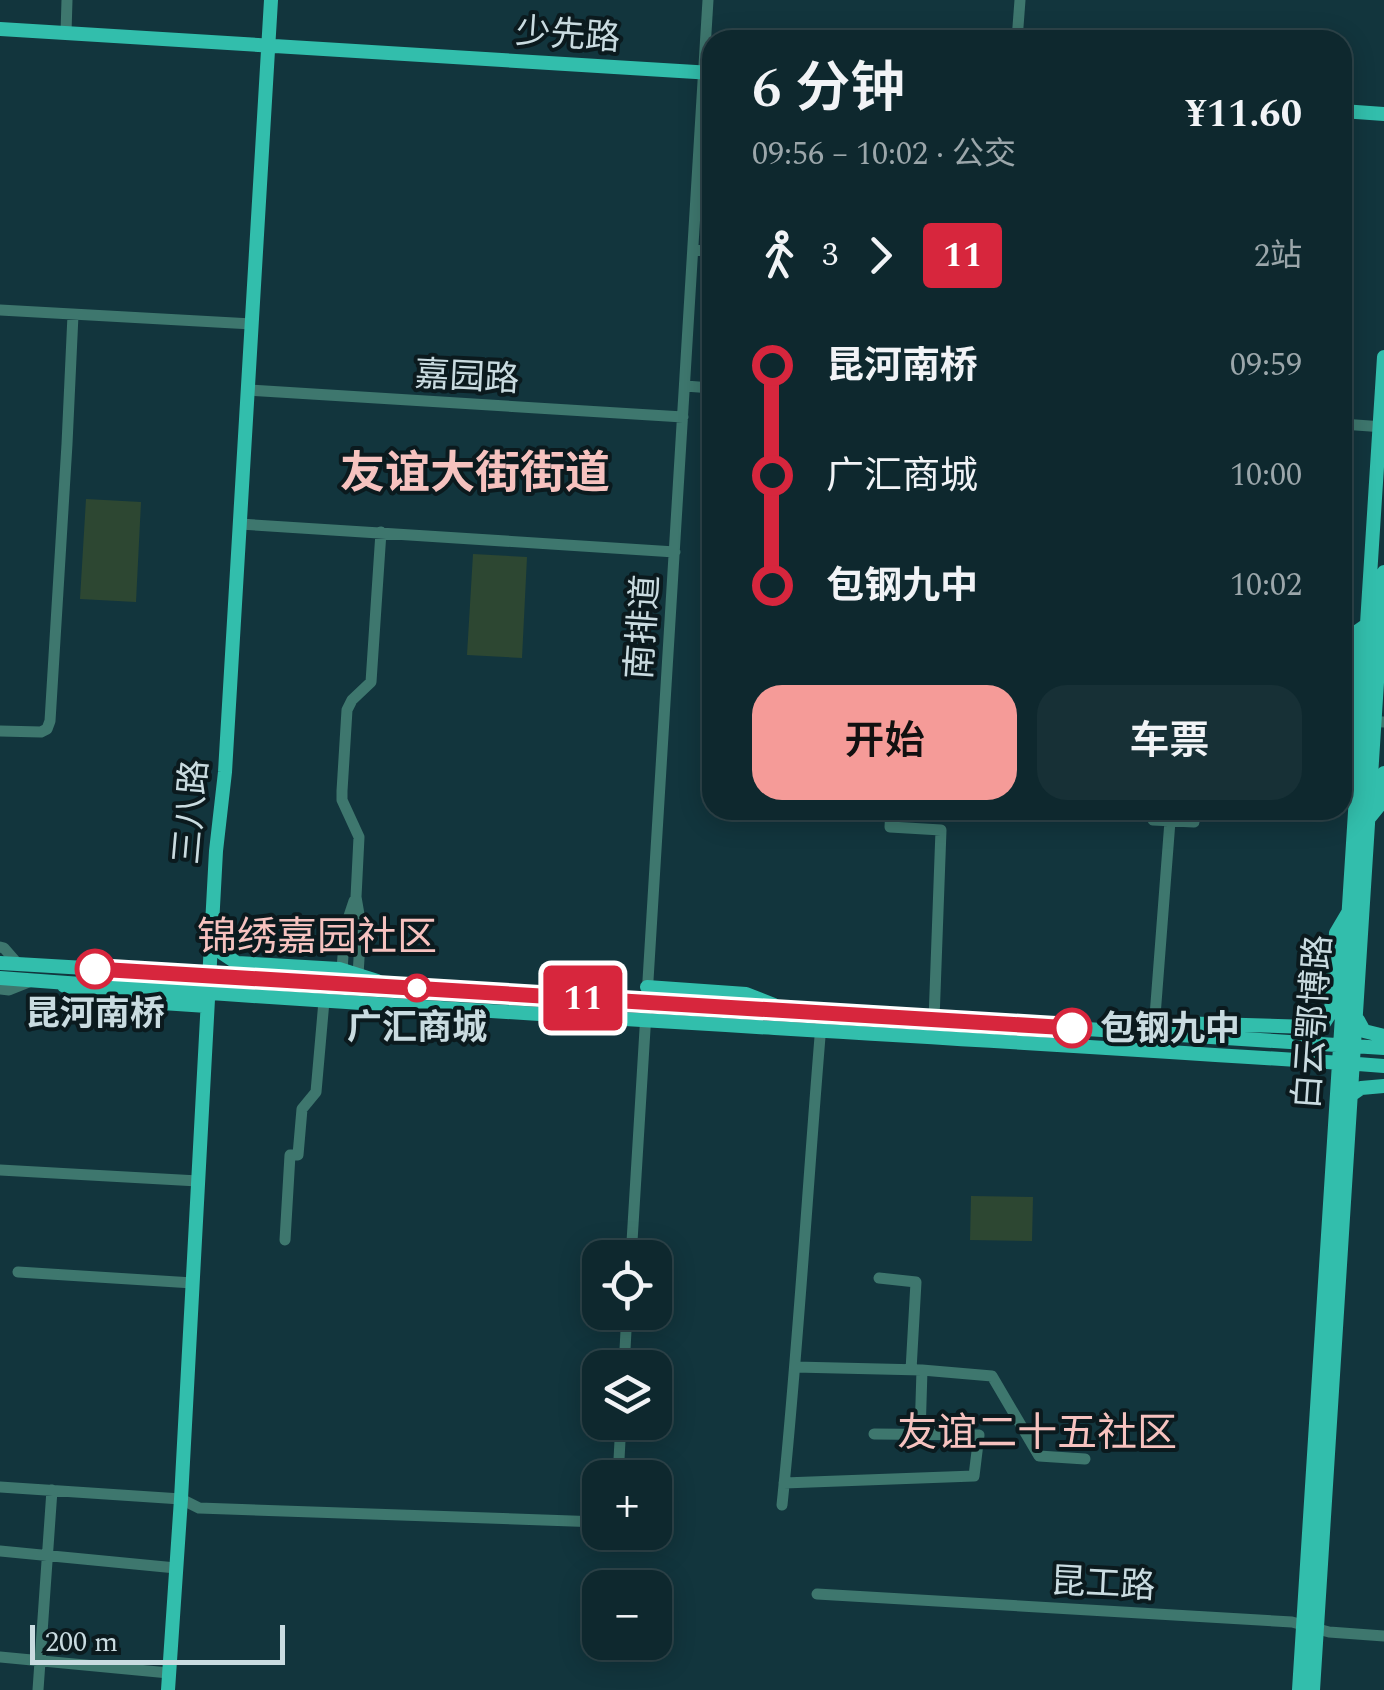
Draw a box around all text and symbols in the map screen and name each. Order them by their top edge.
street label: 少先路 [514,5,622,66]
text: 6 分钟 [752,48,905,131]
text: ¥11.60 [1185,86,1302,144]
text: 09:56 – 10:02 · 公交 [752,130,1016,179]
icon: walk [752,228,807,283]
icon: forward [853,228,908,283]
text: 11 [943,229,982,282]
text: 3 [822,231,838,280]
text: 2站 [1254,232,1302,281]
text: 昆河南桥 [826,338,978,396]
text: 09:59 [1230,341,1302,390]
street label: 嘉园路 [413,348,521,407]
district label: 友谊大街街道 [340,440,610,509]
text: 广汇商城 [826,448,978,506]
text: 10:00 [1230,451,1302,500]
text: 包钢九中 [826,558,978,616]
text: 10:02 [1230,561,1302,610]
street label: 南排道 [613,573,674,681]
button: 开始 [752,685,1017,800]
button: 车票 [1037,685,1302,800]
street label: 三八路 [161,758,222,867]
district label: 锦绣嘉园社区 [197,908,437,969]
street label: 白云鄂博路 [1281,933,1346,1111]
marker: 昆河南桥 [76,950,114,988]
line badge: 11 [538,966,628,1030]
text: 11 [563,972,603,1025]
marker: 广汇商城 [404,975,430,1001]
place label: 昆河南桥 [25,988,165,1041]
place label: 广汇商城 [347,1002,487,1055]
place label: 包钢九中 [1100,1003,1240,1056]
marker: 包钢九中 [1053,1009,1091,1047]
map controls [582,1240,672,1660]
button: locate [582,1240,672,1330]
button: layers [582,1350,672,1440]
district label: 友谊二十五社区 [897,1404,1177,1465]
button: + [582,1460,672,1550]
street label: 昆工路 [1049,1555,1157,1614]
button: − [582,1570,672,1660]
scale bar [30,1620,285,1664]
text: 200 m [45,1621,118,1664]

